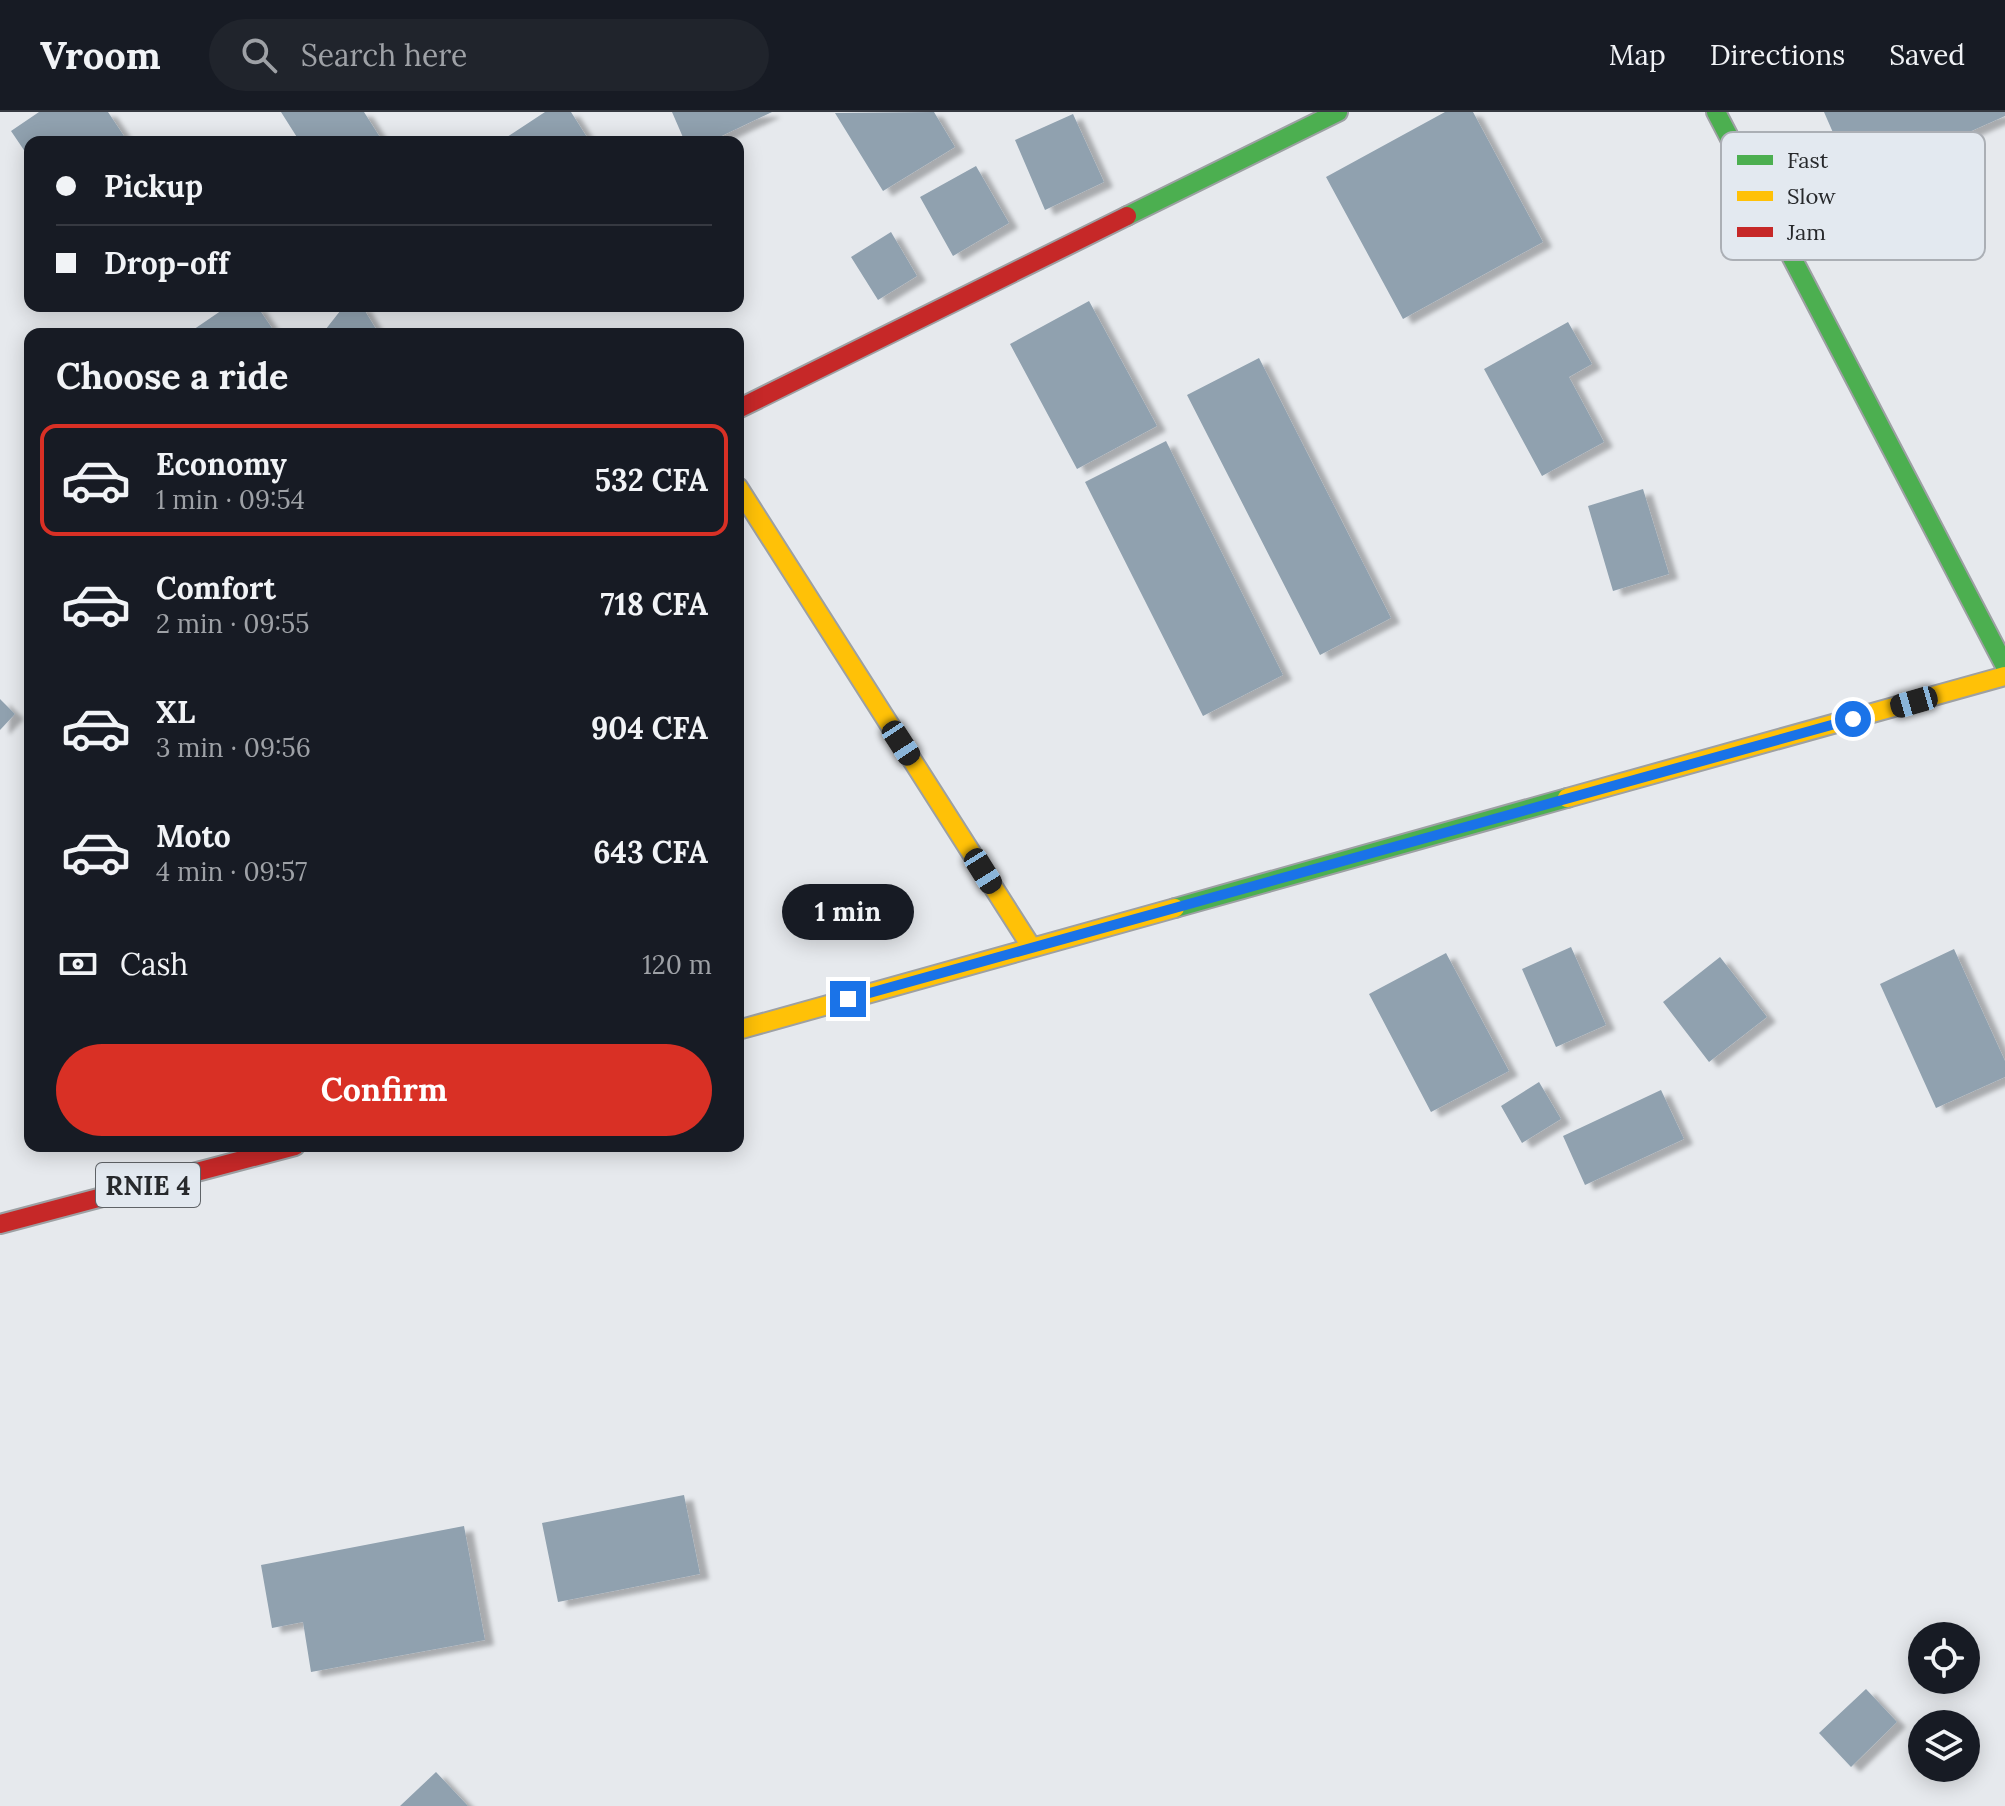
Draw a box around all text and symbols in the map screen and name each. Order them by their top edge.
search box [209,19,769,91]
text: Vroom [40,31,161,79]
icon: search [237,33,281,77]
text: Search here [301,36,467,74]
text: Map [1609,37,1666,73]
text: Directions [1710,37,1845,73]
text: Saved [1889,37,1965,73]
legend [1721,132,1985,260]
text: Fast [1787,146,1829,174]
text: Pickup [104,167,203,205]
text: Slow [1787,182,1836,210]
text: Jam [1786,218,1826,246]
text: Drop-off [104,244,229,282]
text: Choose a ride [56,353,288,399]
icon: car [60,444,132,516]
text: Economy [156,445,287,483]
text: 532 CFA [595,461,708,499]
text: 1 min · 09:54 [156,483,305,516]
icon: car [60,568,132,640]
text: Comfort [156,569,276,607]
text: 718 CFA [600,585,708,623]
text: 2 min · 09:55 [156,607,309,640]
car [1888,684,1940,720]
icon: car [60,692,132,764]
text: XL [156,693,195,731]
route start [1835,701,1871,737]
text: 904 CFA [591,709,708,747]
car [878,716,924,770]
text: 3 min · 09:56 [156,731,311,764]
icon: car [60,816,132,888]
text: Moto [156,817,231,855]
text: 643 CFA [593,833,708,871]
car [960,844,1006,898]
text: 4 min · 09:57 [156,855,307,888]
callout: 1 min [782,883,914,939]
text: 1 min [815,895,881,928]
icon: cash [56,942,100,986]
text: Cash [120,945,188,983]
text: 120 m [642,948,712,981]
route end [830,981,866,1017]
button: Confirm [56,1044,712,1136]
road number: RNIE 4 [96,1163,200,1207]
map controls [1908,1622,1980,1782]
button: locate [1908,1622,1980,1694]
button: layers [1908,1710,1980,1782]

